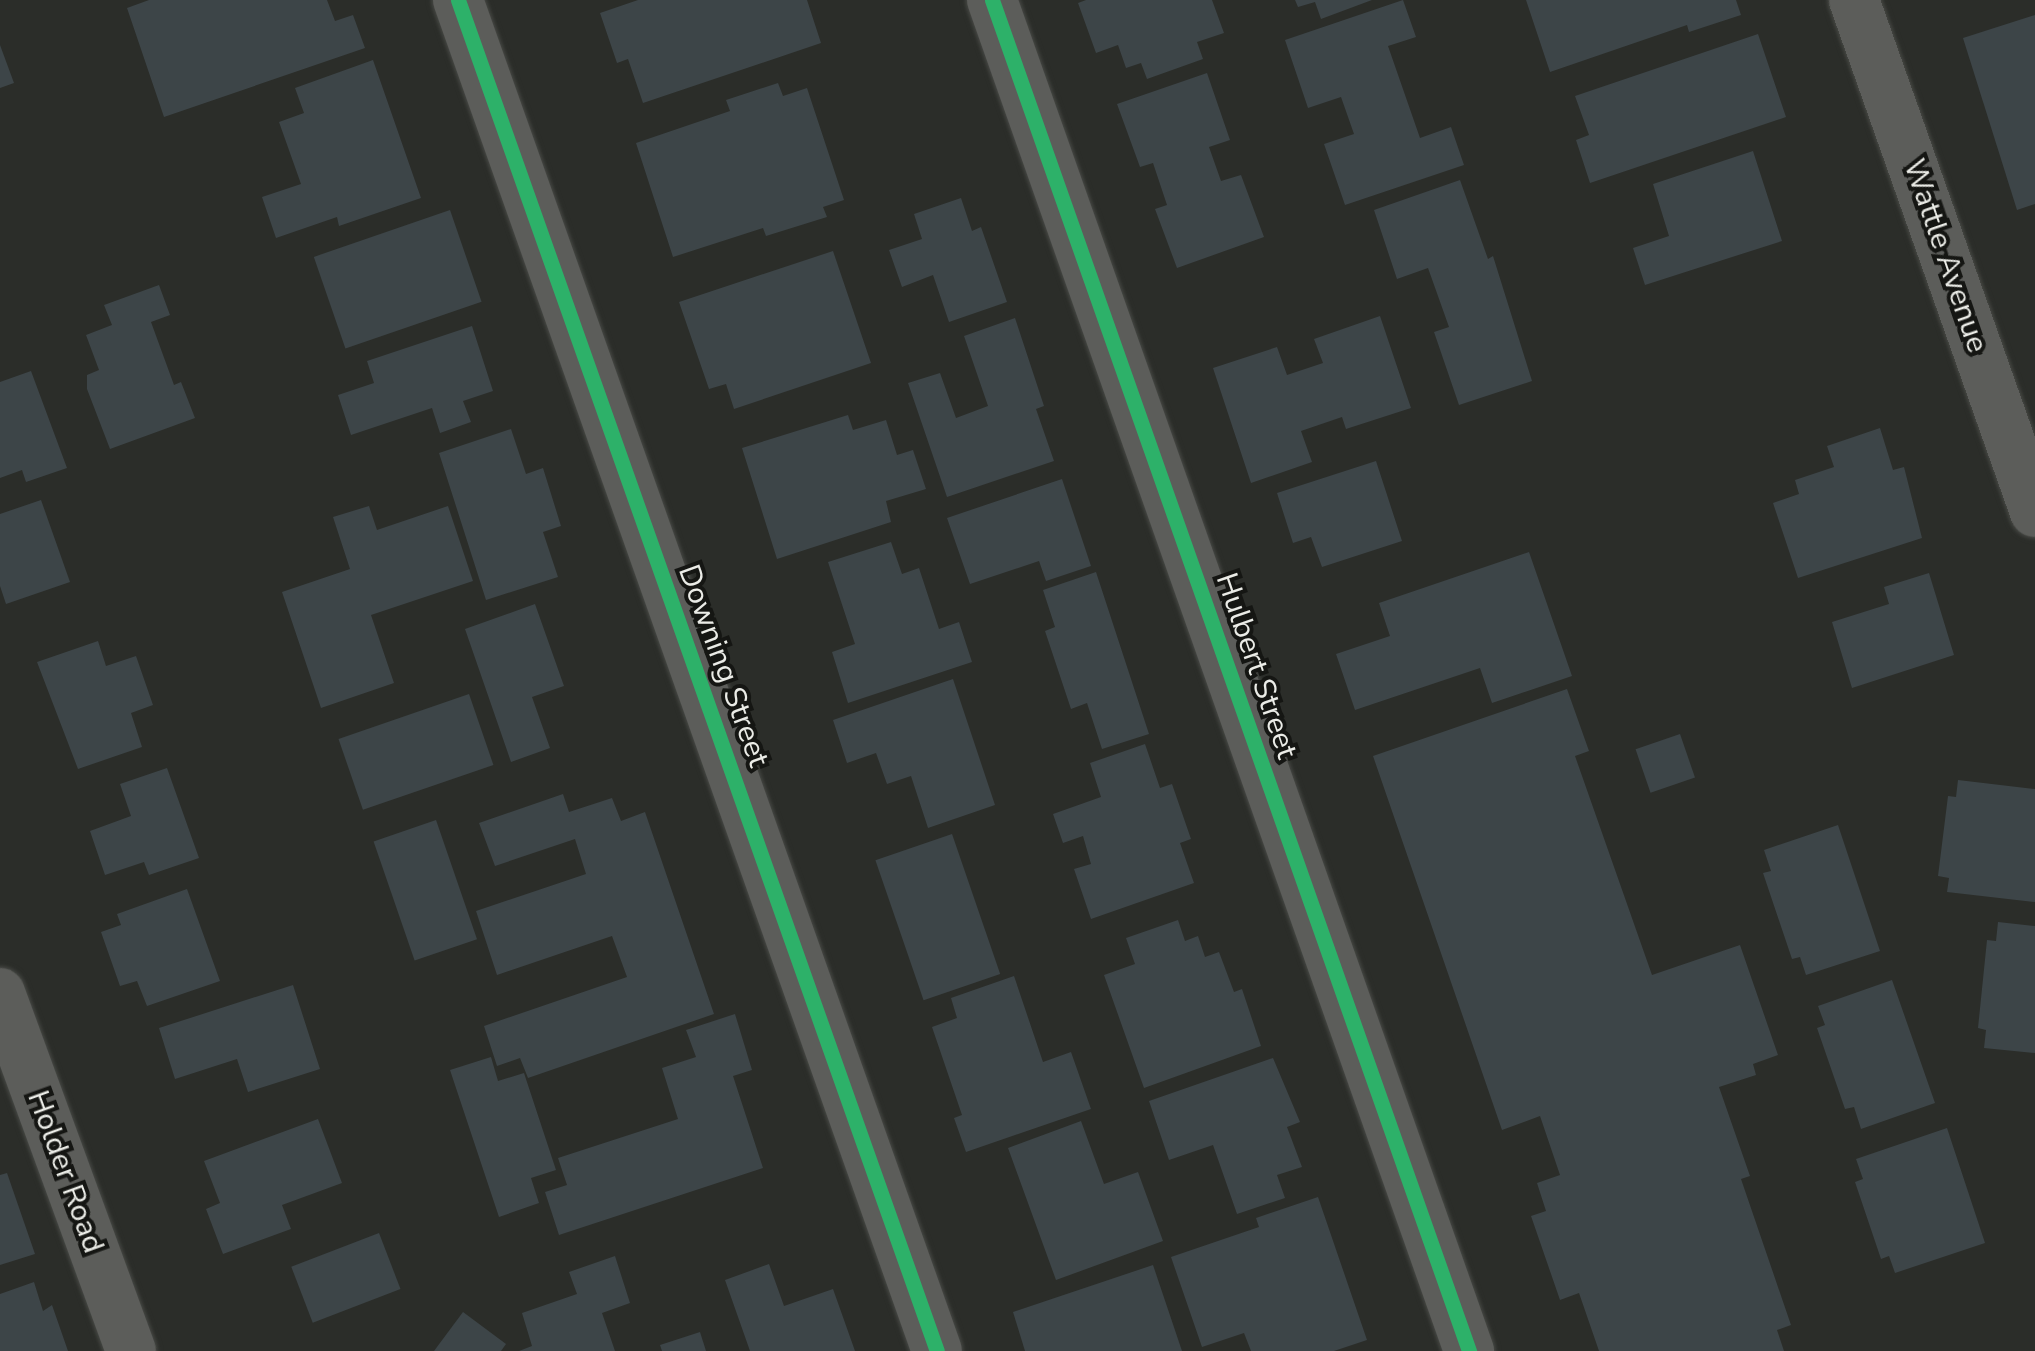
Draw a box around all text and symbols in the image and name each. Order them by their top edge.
street label: Wattle Avenue [1895,154,1995,358]
street label: Downing Street [670,560,776,772]
street label: Hulbert Street [1207,569,1305,763]
street label: Holder Road [19,1086,111,1258]

